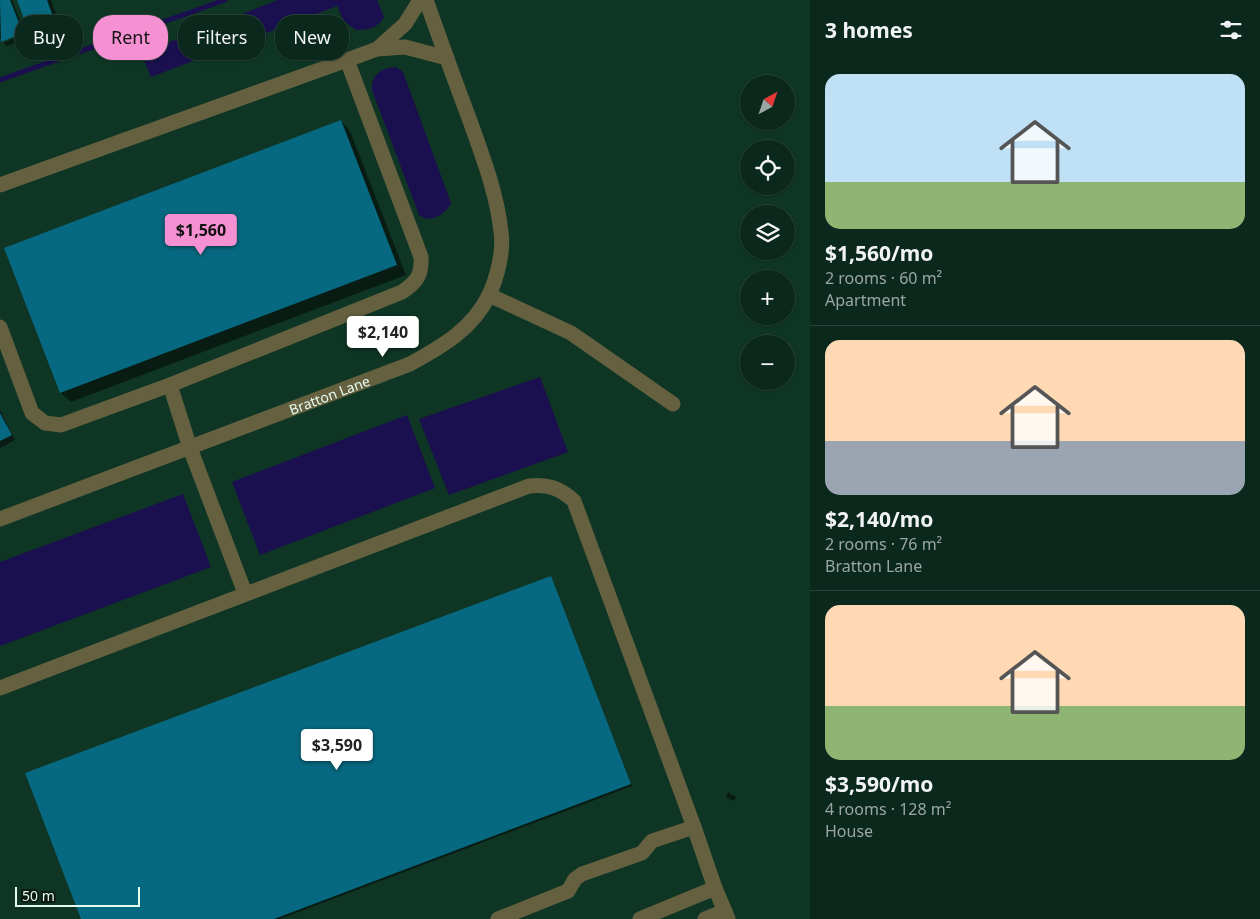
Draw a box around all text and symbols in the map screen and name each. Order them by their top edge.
chip: Buy [15,15,83,60]
chip: Rent [93,15,168,60]
chip: Filters [178,15,265,60]
chip: New [275,15,349,60]
text: 3 homes [825,16,913,44]
icon: filters [1217,16,1245,44]
north arrow [740,75,795,130]
map controls [740,75,795,390]
icon: home [990,107,1080,197]
button: locate [740,140,795,195]
button: layers [740,205,795,260]
pin: $1,560 [160,214,242,256]
text: $1,560 [176,219,226,241]
text: $1,560/mo [825,239,933,267]
text: 2 rooms · 60 m² [825,267,942,289]
button: + [740,270,795,325]
text: Apartment [825,289,906,311]
pin: $2,140 [342,316,424,358]
text: $2,140 [358,321,408,343]
button: − [740,335,795,390]
street label: Bratton Lane [286,371,373,418]
icon: home [990,372,1080,462]
text: $2,140/mo [825,505,933,533]
text: 2 rooms · 76 m² [825,533,942,555]
text: Bratton Lane [825,555,922,577]
icon: home [990,637,1080,727]
pin: $3,590 [296,728,378,771]
text: $3,590 [312,734,362,756]
text: $3,590/mo [825,770,933,798]
text: 4 rooms · 128 m² [825,798,951,820]
text: House [825,820,873,842]
scale bar [15,884,140,907]
text: 50 m [22,886,55,905]

